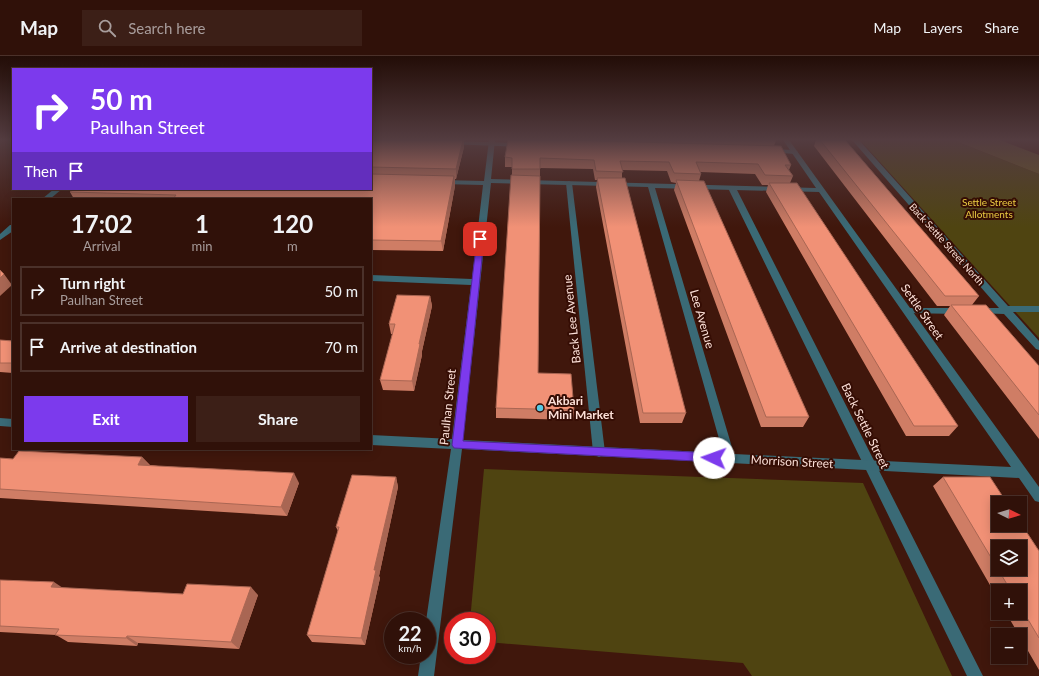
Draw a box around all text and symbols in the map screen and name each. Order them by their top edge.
search box [82,10,362,46]
text: Map [20,16,58,39]
icon: search [96,17,118,39]
text: Search here [128,19,206,37]
text: Map [873,19,901,36]
text: Layers [923,19,963,36]
text: Share [985,19,1019,36]
text: 50 m [90,82,153,116]
icon: right [24,84,76,136]
text: Paulhan Street [90,116,205,138]
icon: arrive [65,160,87,182]
text: Then [24,162,57,180]
park label: Settle Street Allotments [962,196,1016,220]
street label: Back Settle Street North [907,200,987,288]
text: 17:02 [71,209,133,238]
text: 1 [195,209,209,238]
text: 120 [271,209,313,238]
pin [463,222,497,256]
icon: arrive [469,228,491,250]
text: Arrival [83,238,120,254]
text: min [192,238,213,254]
text: m [287,238,298,254]
text: Turn right [60,274,125,292]
street label: Back Lee Avenue [559,274,584,364]
icon: right [26,280,48,302]
street label: Settle Street [898,281,948,343]
text: 50 m [324,282,358,300]
street label: Lee Avenue [687,288,718,350]
text: Paulhan Street [60,292,143,308]
icon: arrive [26,336,48,358]
text: Arrive at destination [60,338,197,356]
text: 70 m [324,338,358,356]
street label: Paulhan Street [436,367,459,446]
street label: Back Settle Street [838,381,893,472]
place label: Akbari Mini Market [547,393,614,422]
button: Exit [24,396,188,442]
button: Share [196,396,360,442]
marker: Akbari Mini Market [535,403,545,413]
position arrow [693,437,735,479]
street label: Morrison Street [750,452,834,471]
north arrow [991,496,1027,532]
map controls [991,496,1027,664]
button: layers [991,540,1027,576]
button: + [991,584,1027,620]
speed limit sign: 30 [444,612,496,664]
text: 22 [398,621,422,645]
button: − [991,628,1027,664]
text: km/h [398,642,422,654]

